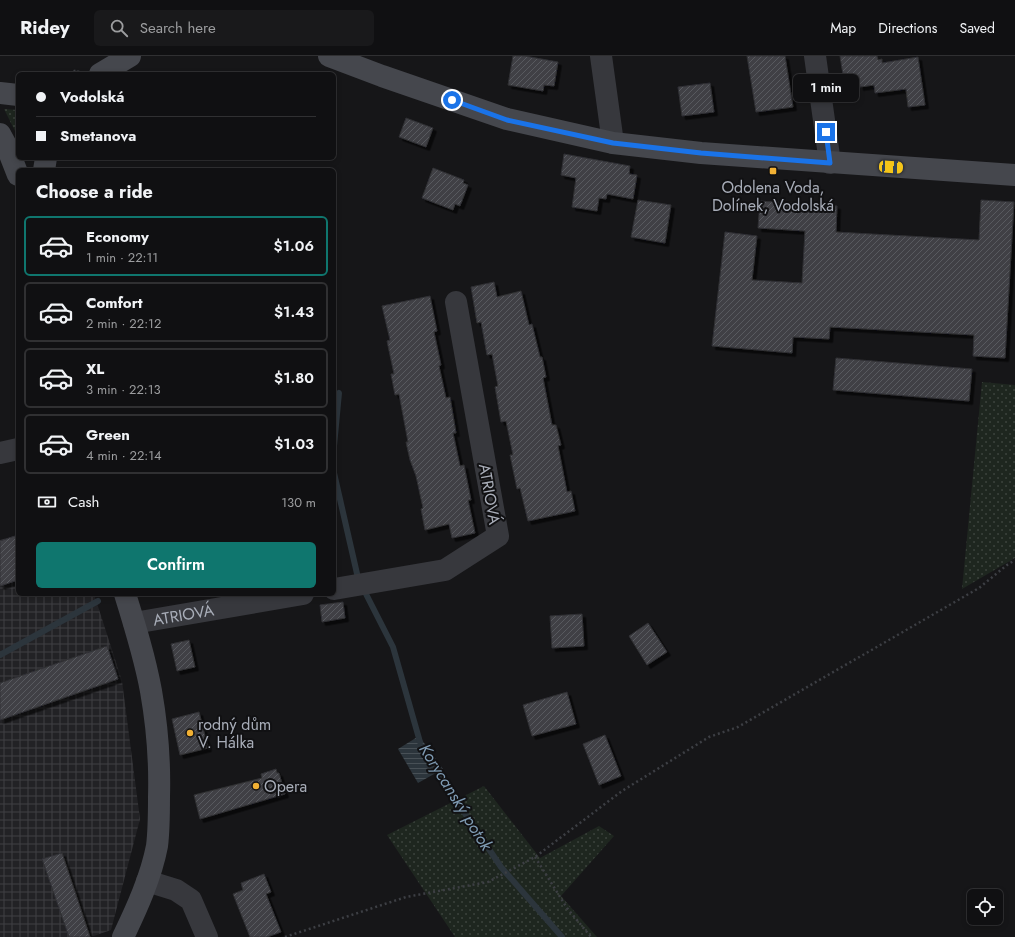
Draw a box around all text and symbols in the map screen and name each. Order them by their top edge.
search box [94,10,374,46]
text: Ridey [20,14,70,41]
icon: search [108,17,130,39]
text: Search here [140,17,216,39]
text: Map [830,18,856,38]
text: Directions [878,18,938,38]
text: Saved [960,18,995,38]
callout: 1 min [793,74,859,102]
text: 1 min [810,78,842,97]
text: Vodolská [60,86,125,108]
route start [443,91,461,109]
route end [817,123,835,141]
text: Smetanova [60,125,136,147]
car [879,160,903,174]
marker: Odolena Voda, Dolínek, Vodolská [768,166,778,176]
place label: Odolena Voda, Dolínek, Vodolská [712,176,834,217]
text: Choose a ride [36,179,153,205]
text: Economy [86,226,149,248]
icon: car [38,228,74,264]
text: $1.06 [274,235,314,257]
text: 1 min · 22:11 [86,248,158,267]
text: Comfort [86,292,143,314]
icon: car [38,294,74,330]
text: $1.43 [274,301,314,323]
text: 2 min · 22:12 [86,314,161,333]
text: XL [86,358,104,380]
icon: car [38,360,74,396]
text: $1.80 [274,367,314,389]
text: 3 min · 22:13 [86,380,161,399]
text: Green [86,424,130,446]
icon: car [38,426,74,462]
text: $1.03 [274,433,314,455]
text: 4 min · 22:14 [86,446,162,465]
street label: ATRIOVÁ [473,462,506,527]
icon: cash [36,491,58,513]
text: Cash [68,491,99,513]
text: 130 m [281,493,316,512]
button: Confirm [36,542,316,588]
street label: ATRIOVÁ [151,598,216,632]
place label: rodný dům V. Hálka [198,713,271,754]
marker: rodný dům V. Hálka [185,728,195,738]
water label: Korycanský potok [413,739,499,856]
place label: Opera [264,775,307,798]
marker: Opera [251,781,261,791]
map controls [967,889,1003,925]
button: locate [967,889,1003,925]

